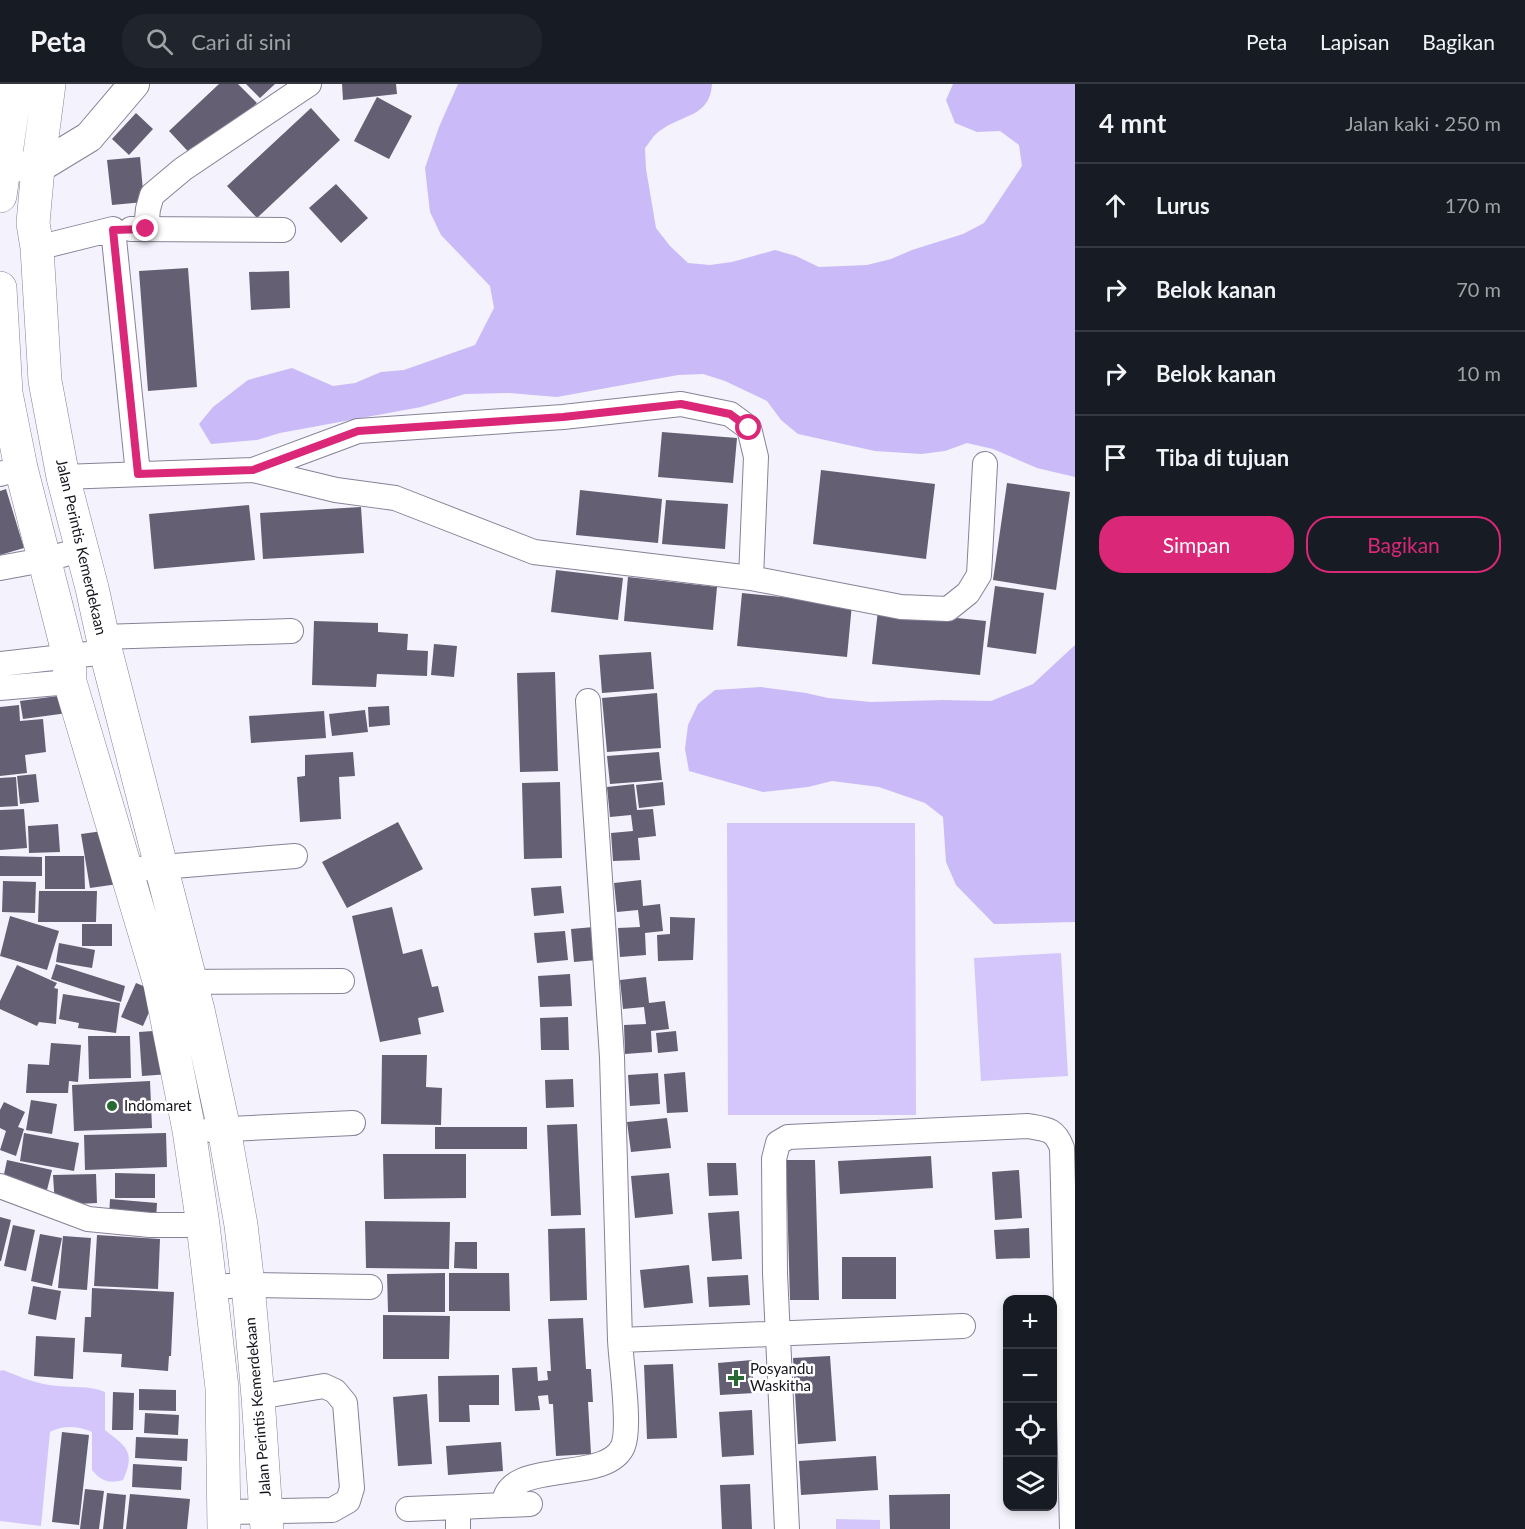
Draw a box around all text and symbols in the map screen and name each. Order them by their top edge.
search box [122,14,542,68]
text: Peta [30,24,86,58]
icon: search [143,25,176,58]
text: Cari di sini [191,28,291,55]
text: Peta [1246,29,1287,54]
text: Lapisan [1320,29,1389,54]
text: Bagikan [1422,29,1495,54]
text: 4 mnt [1099,107,1166,139]
text: Jalan kaki · 250 m [1345,111,1501,135]
icon: ahead [1099,189,1132,222]
text: Lurus [1156,192,1210,219]
text: 170 m [1445,193,1501,217]
route end [132,215,158,241]
icon: right [1099,273,1132,306]
text: Belok kanan [1156,276,1276,303]
text: 70 m [1456,277,1501,301]
icon: right [1099,357,1132,390]
text: Belok kanan [1156,360,1276,387]
text: 10 m [1456,361,1501,385]
route start [735,414,761,440]
icon: arrive [1099,441,1132,474]
text: Tiba di tujuan [1156,444,1289,471]
street label: Jalan Perintis Kemerdekaan [53,457,111,637]
button: Simpan [1099,516,1294,573]
button: Bagikan [1306,516,1501,573]
place label: Indomaret [124,1096,192,1114]
marker: Indomaret [105,1099,119,1113]
map controls [1003,1295,1057,1511]
button: + [1003,1295,1057,1349]
street label: Jalan Perintis Kemerdekaan [240,1317,274,1498]
button: − [1003,1349,1057,1403]
place label: Posyandu Waskitha [750,1359,814,1394]
marker: Posyandu Waskitha [727,1369,745,1387]
button: locate [1003,1403,1057,1457]
button: layers [1003,1457,1057,1511]

